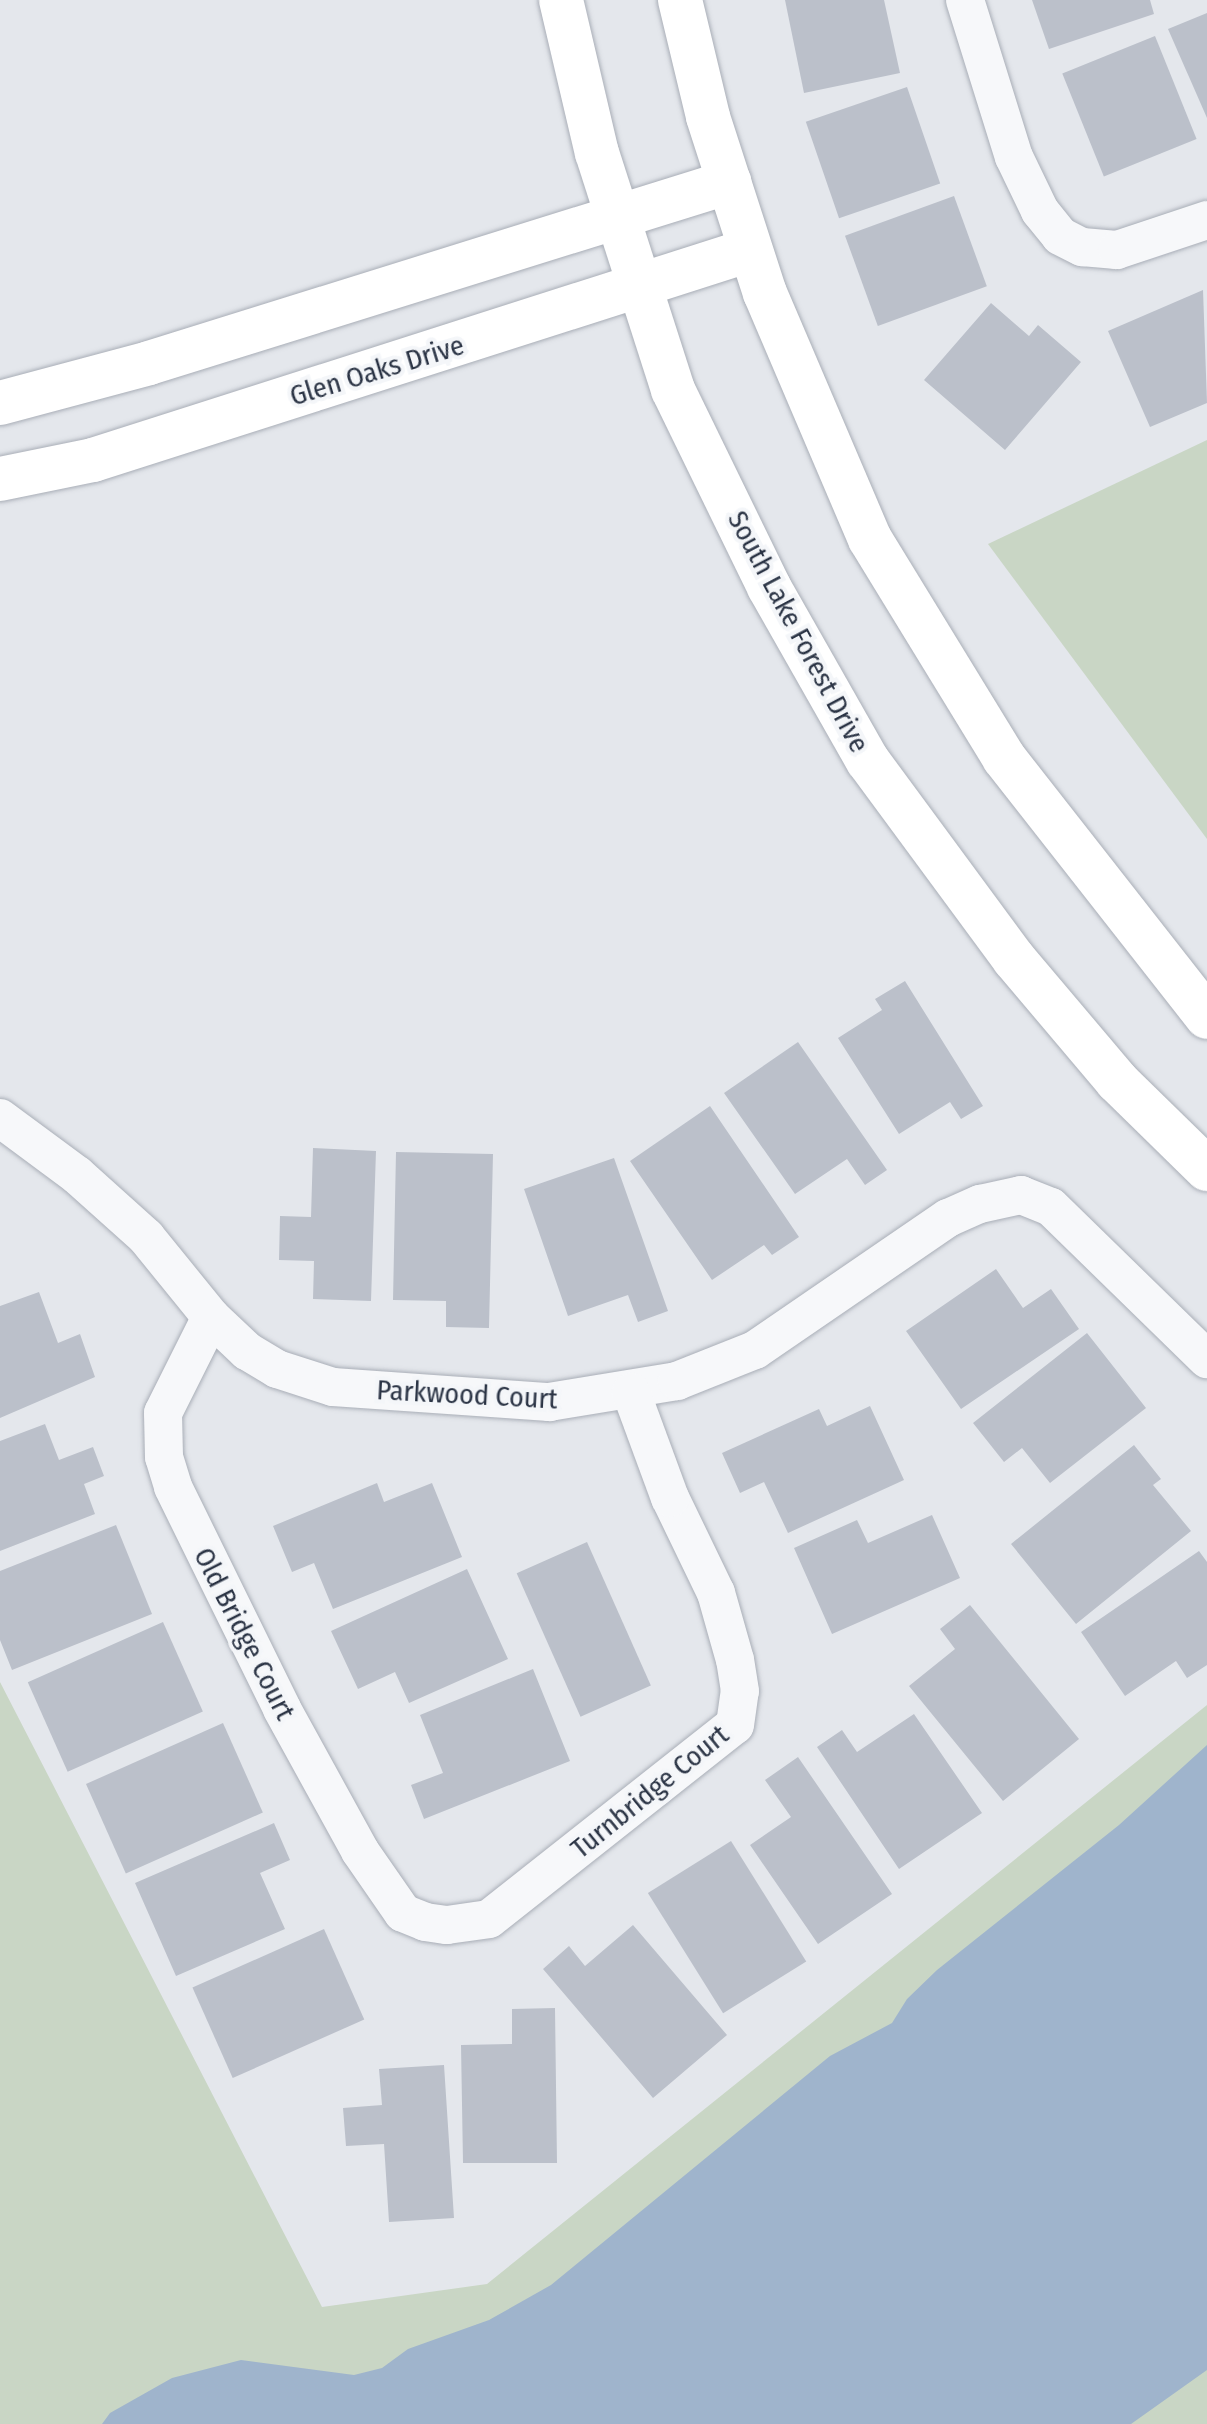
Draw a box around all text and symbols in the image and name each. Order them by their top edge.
street label: Glen Oaks Drive [286,329,468,413]
street label: South Lake Forest Drive [720,505,876,759]
street label: Parkwood Court [376,1373,558,1417]
street label: Old Bridge Court [186,1542,302,1726]
street label: Turnbridge Court [564,1718,736,1866]

